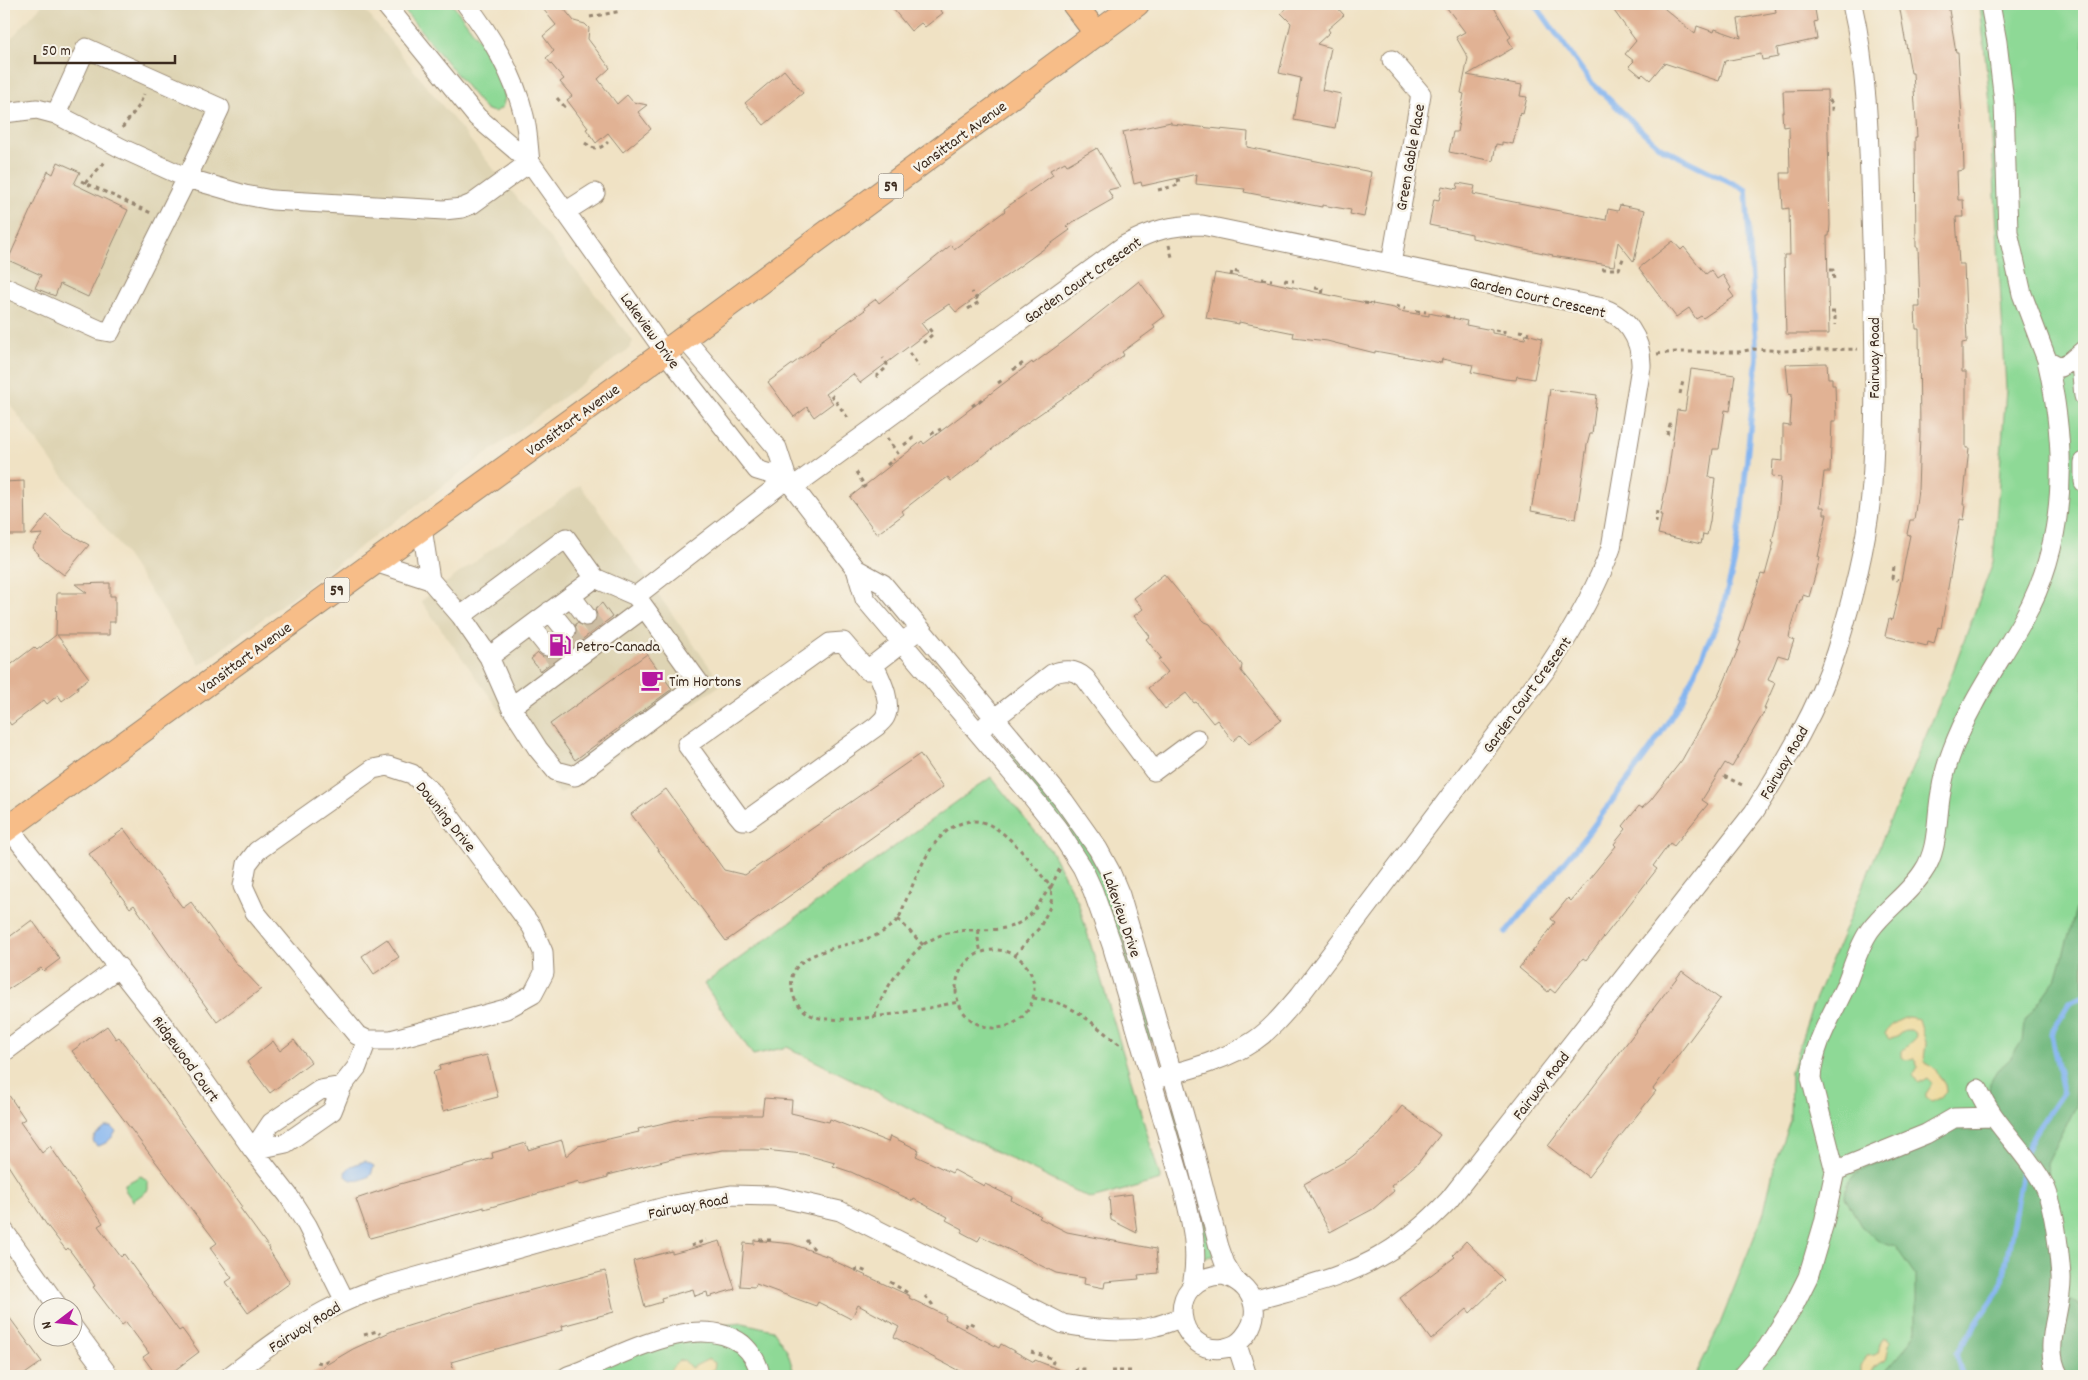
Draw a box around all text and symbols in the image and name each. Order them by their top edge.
scale bar [35,32,175,64]
text: 50 m [42,41,71,63]
street label: Vansittart Avenue [909,96,1012,180]
street label: Green Gable Place [1391,102,1432,213]
road number: 59 [878,174,904,198]
street label: Garden Court Crescent [1020,232,1147,330]
street label: Garden Court Crescent [1467,272,1608,325]
street label: Lakeview Drive [613,289,684,374]
street label: Fairway Road [1864,317,1887,399]
street label: Vansittart Avenue [522,379,625,463]
road number: 59 [324,578,350,602]
street label: Vansittart Avenue [194,617,297,701]
fuel station icon: Petro-Canada [547,632,573,658]
street label: Garden Court Crescent [1478,632,1578,758]
place label: Petro-Canada [576,636,661,659]
cafe icon: Tim Hortons [639,667,665,693]
place label: Tim Hortons [669,671,742,694]
street label: Fairway Road [1755,722,1815,804]
street label: Downing Drive [409,777,481,858]
street label: Lakeview Drive [1095,869,1146,961]
street label: Ridgewood Court [146,1012,224,1107]
street label: Fairway Road [1508,1047,1576,1126]
street label: Fairway Road [646,1188,731,1227]
street label: Fairway Road [265,1297,346,1359]
north arrow [32,1298,82,1348]
text: N [37,1319,58,1331]

